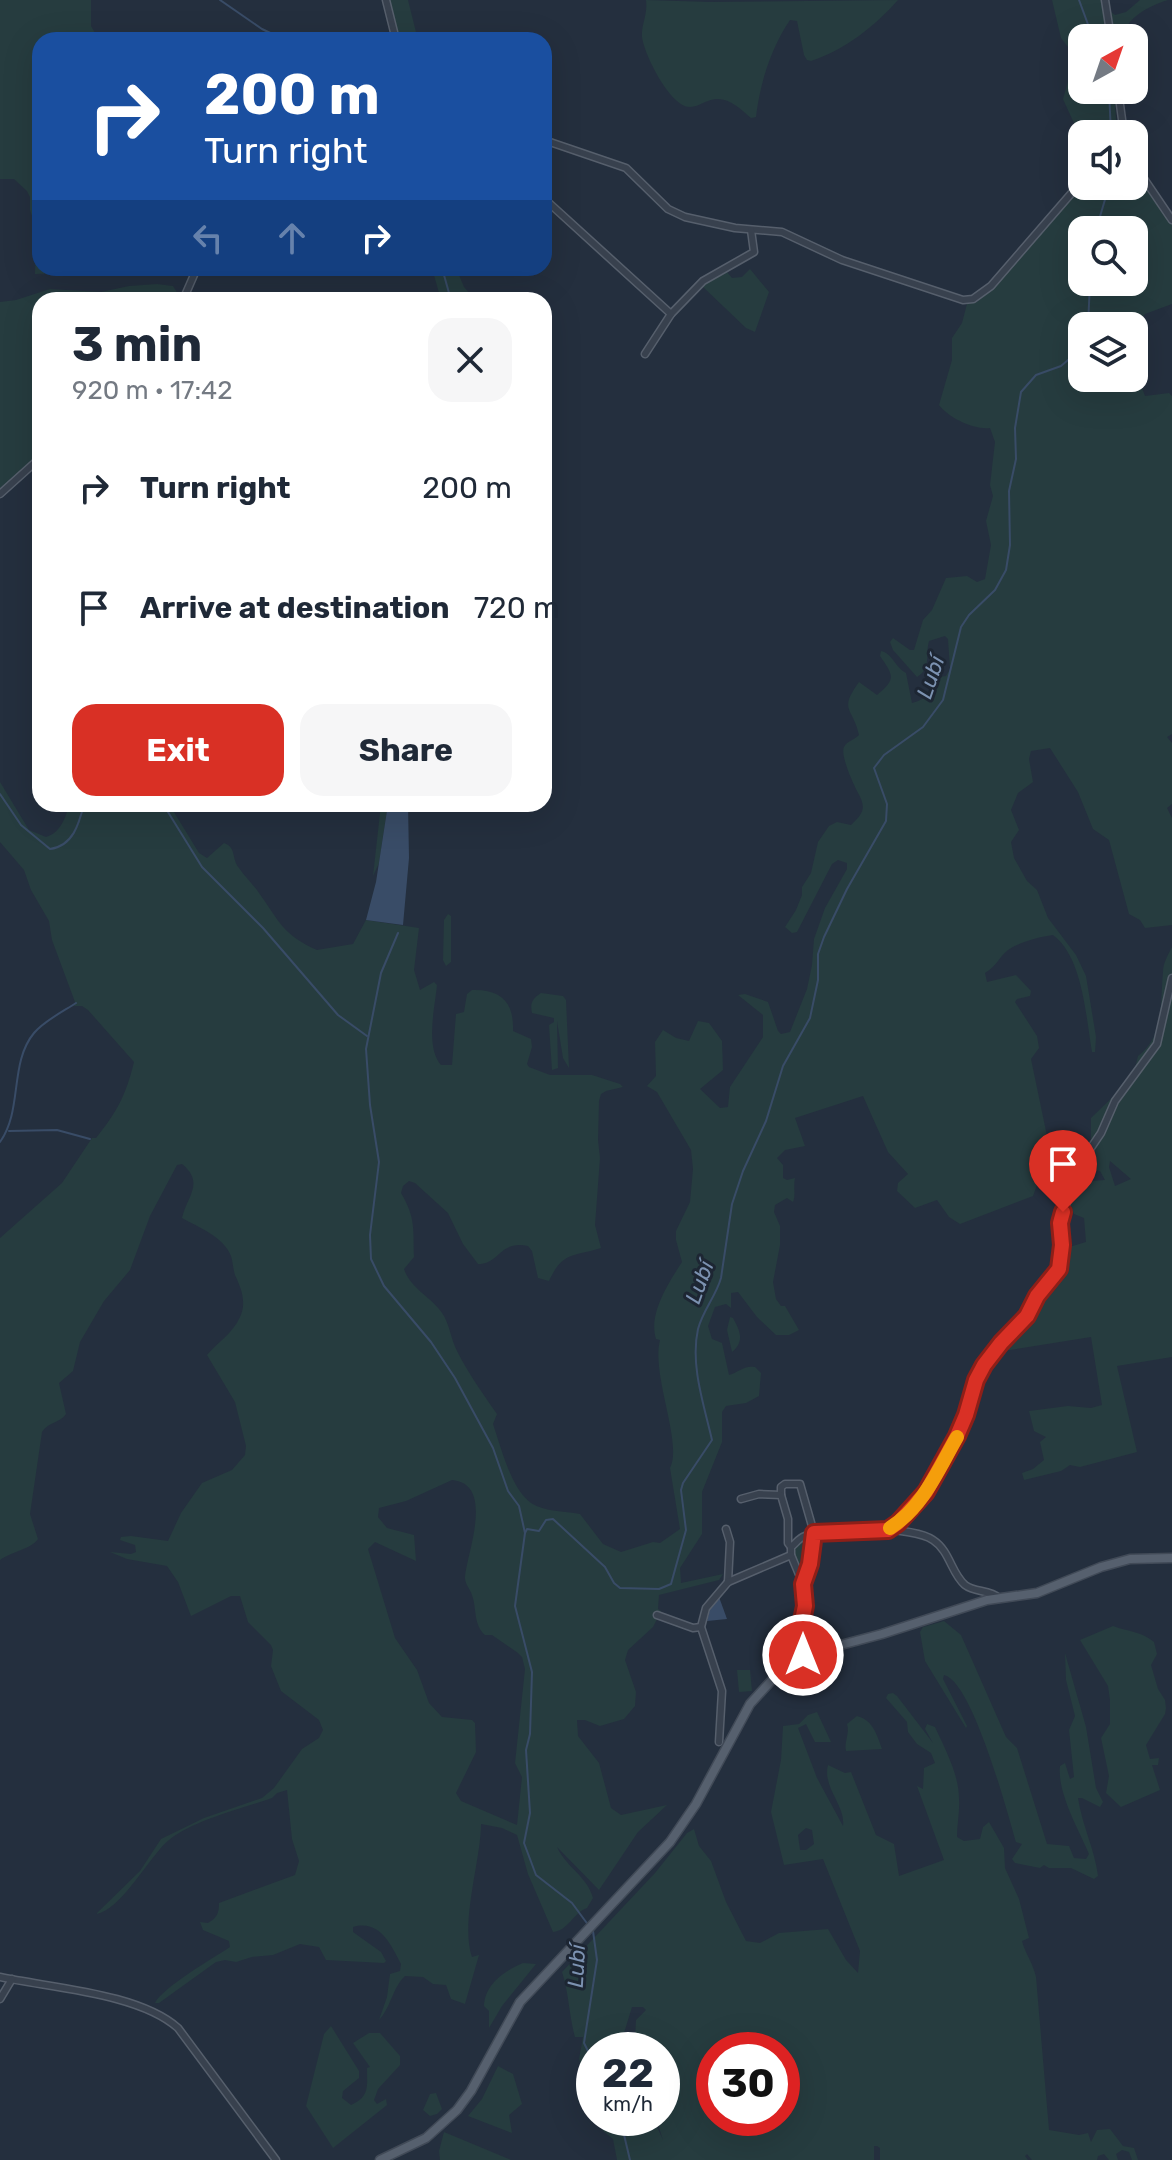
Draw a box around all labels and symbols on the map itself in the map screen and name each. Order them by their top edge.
north arrow [1068,24,1148,104]
water label: Lubí [911,649,952,702]
pin [1029,1130,1097,1212]
water label: Lubí [679,1254,721,1307]
position arrow [761,1613,845,1697]
water label: Lubí [562,1940,591,1988]
speed limit sign: 30 [696,2032,800,2136]

